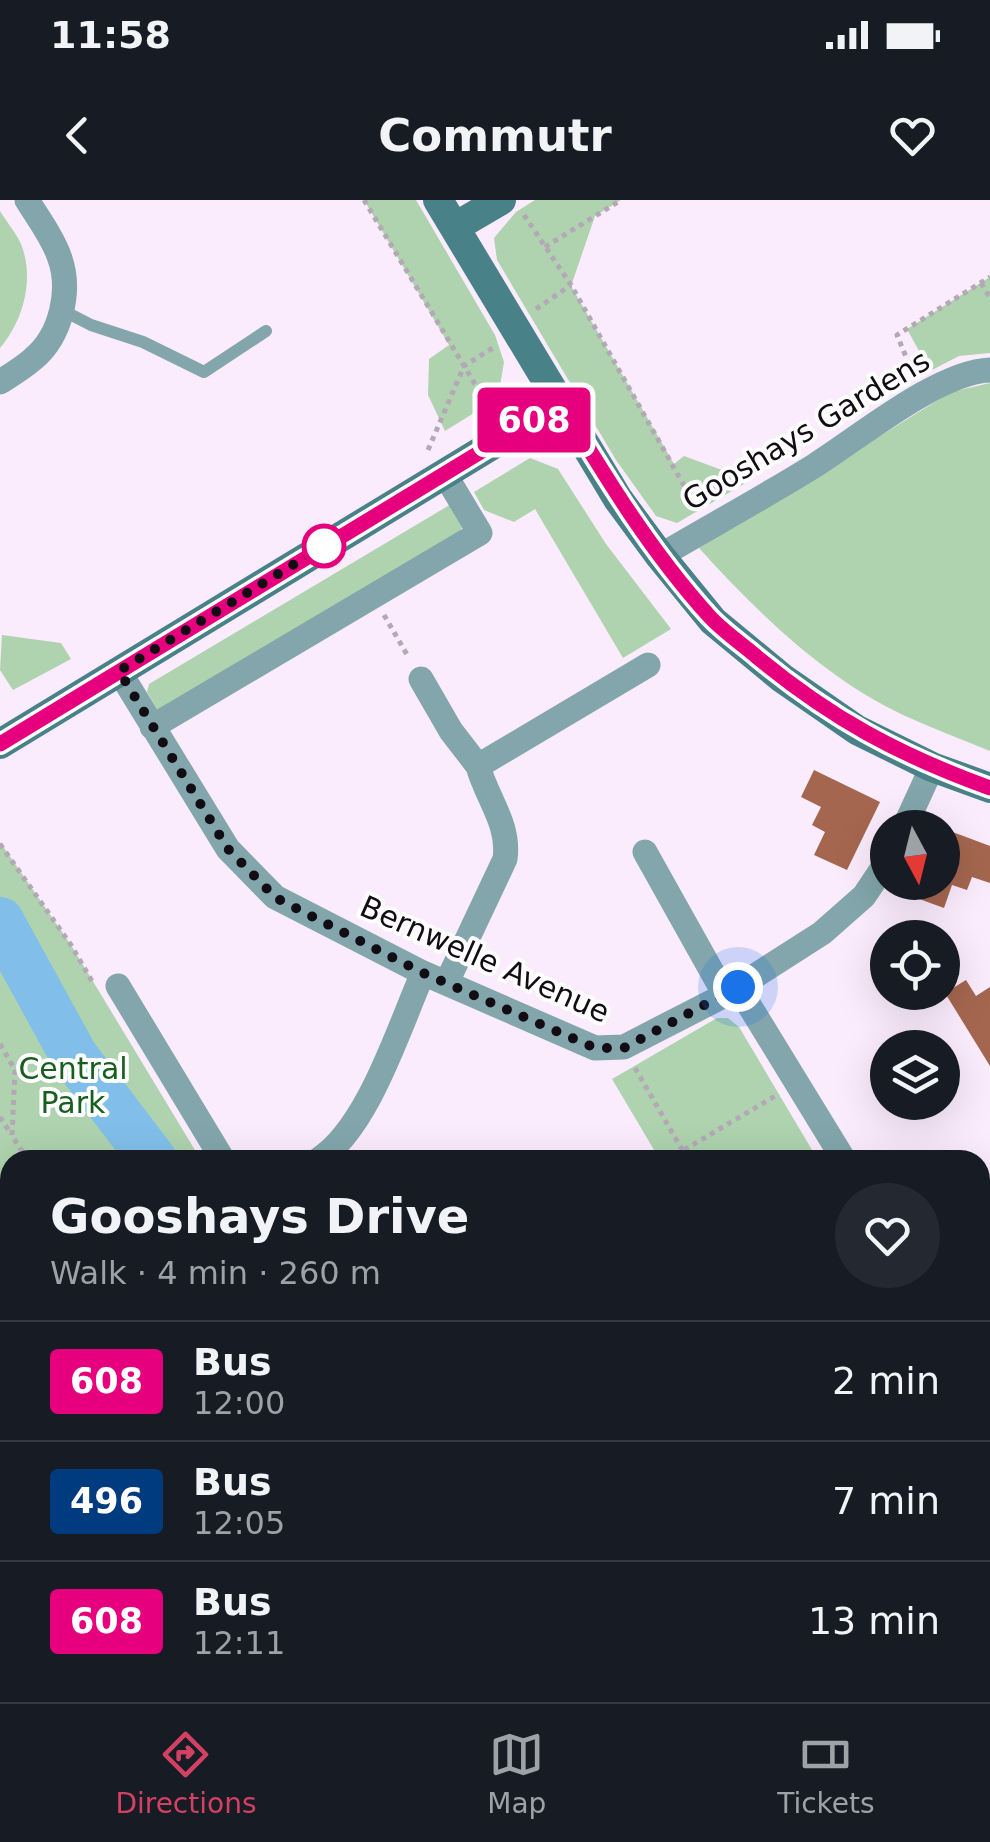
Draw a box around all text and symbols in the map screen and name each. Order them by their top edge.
text: 11:58 [50,13,171,57]
icon: back [50,108,105,163]
icon: heart [885,108,940,163]
text: Commutr [378,109,612,162]
street label: Gooshays Gardens [676,343,936,517]
line badge: 608 [476,388,592,452]
text: 608 [497,400,571,440]
unlabelled marker [303,525,345,567]
north arrow [870,810,960,900]
map controls [870,810,960,1120]
street label: Bernwelle Avenue [355,888,615,1030]
button: locate [870,920,960,1010]
your location [713,962,763,1012]
button: layers [870,1030,960,1120]
park label: Central Park [18,1051,128,1120]
button: heart [835,1183,940,1288]
text: Gooshays Drive [50,1188,469,1244]
text: Walk · 4 min · 260 m [50,1254,381,1292]
text: Bus [193,1340,272,1384]
text: 2 min [832,1359,940,1403]
text: 608 [70,1361,143,1401]
text: 12:00 [193,1384,285,1422]
text: Bus [193,1460,272,1504]
text: 7 min [832,1479,940,1523]
text: 496 [70,1481,143,1521]
text: 12:05 [193,1504,285,1542]
text: Bus [193,1580,272,1624]
text: 13 min [808,1599,940,1643]
text: 608 [70,1601,143,1641]
text: 12:11 [193,1624,285,1662]
tab: Directions [115,1727,256,1820]
tab: Map [487,1727,546,1820]
tab: Tickets [777,1727,875,1820]

